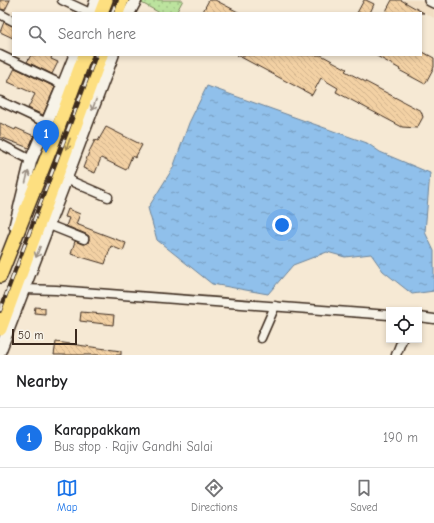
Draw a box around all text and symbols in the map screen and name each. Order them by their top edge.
search box [12,12,422,56]
icon: search [26,23,48,45]
text: Search here [58,25,136,43]
one-way arrow [90,98,98,110]
pin: 1 [33,120,59,153]
one-way arrow [63,138,71,150]
one-way arrow [24,171,31,184]
your location [272,215,292,235]
one-way arrow [33,246,41,258]
map controls [386,307,422,343]
button: locate [386,307,422,343]
scale bar [12,327,77,346]
text: 50 m [18,329,43,342]
text: Nearby [16,372,67,391]
text: Karappakkam [54,421,140,439]
text: 1 [26,430,32,445]
text: 190 m [383,430,418,445]
text: Bus stop · Rajiv Gandhi Salai [54,439,213,454]
tab: Map [56,477,78,514]
tab: Directions [191,477,238,514]
tab: Saved [350,477,378,514]

